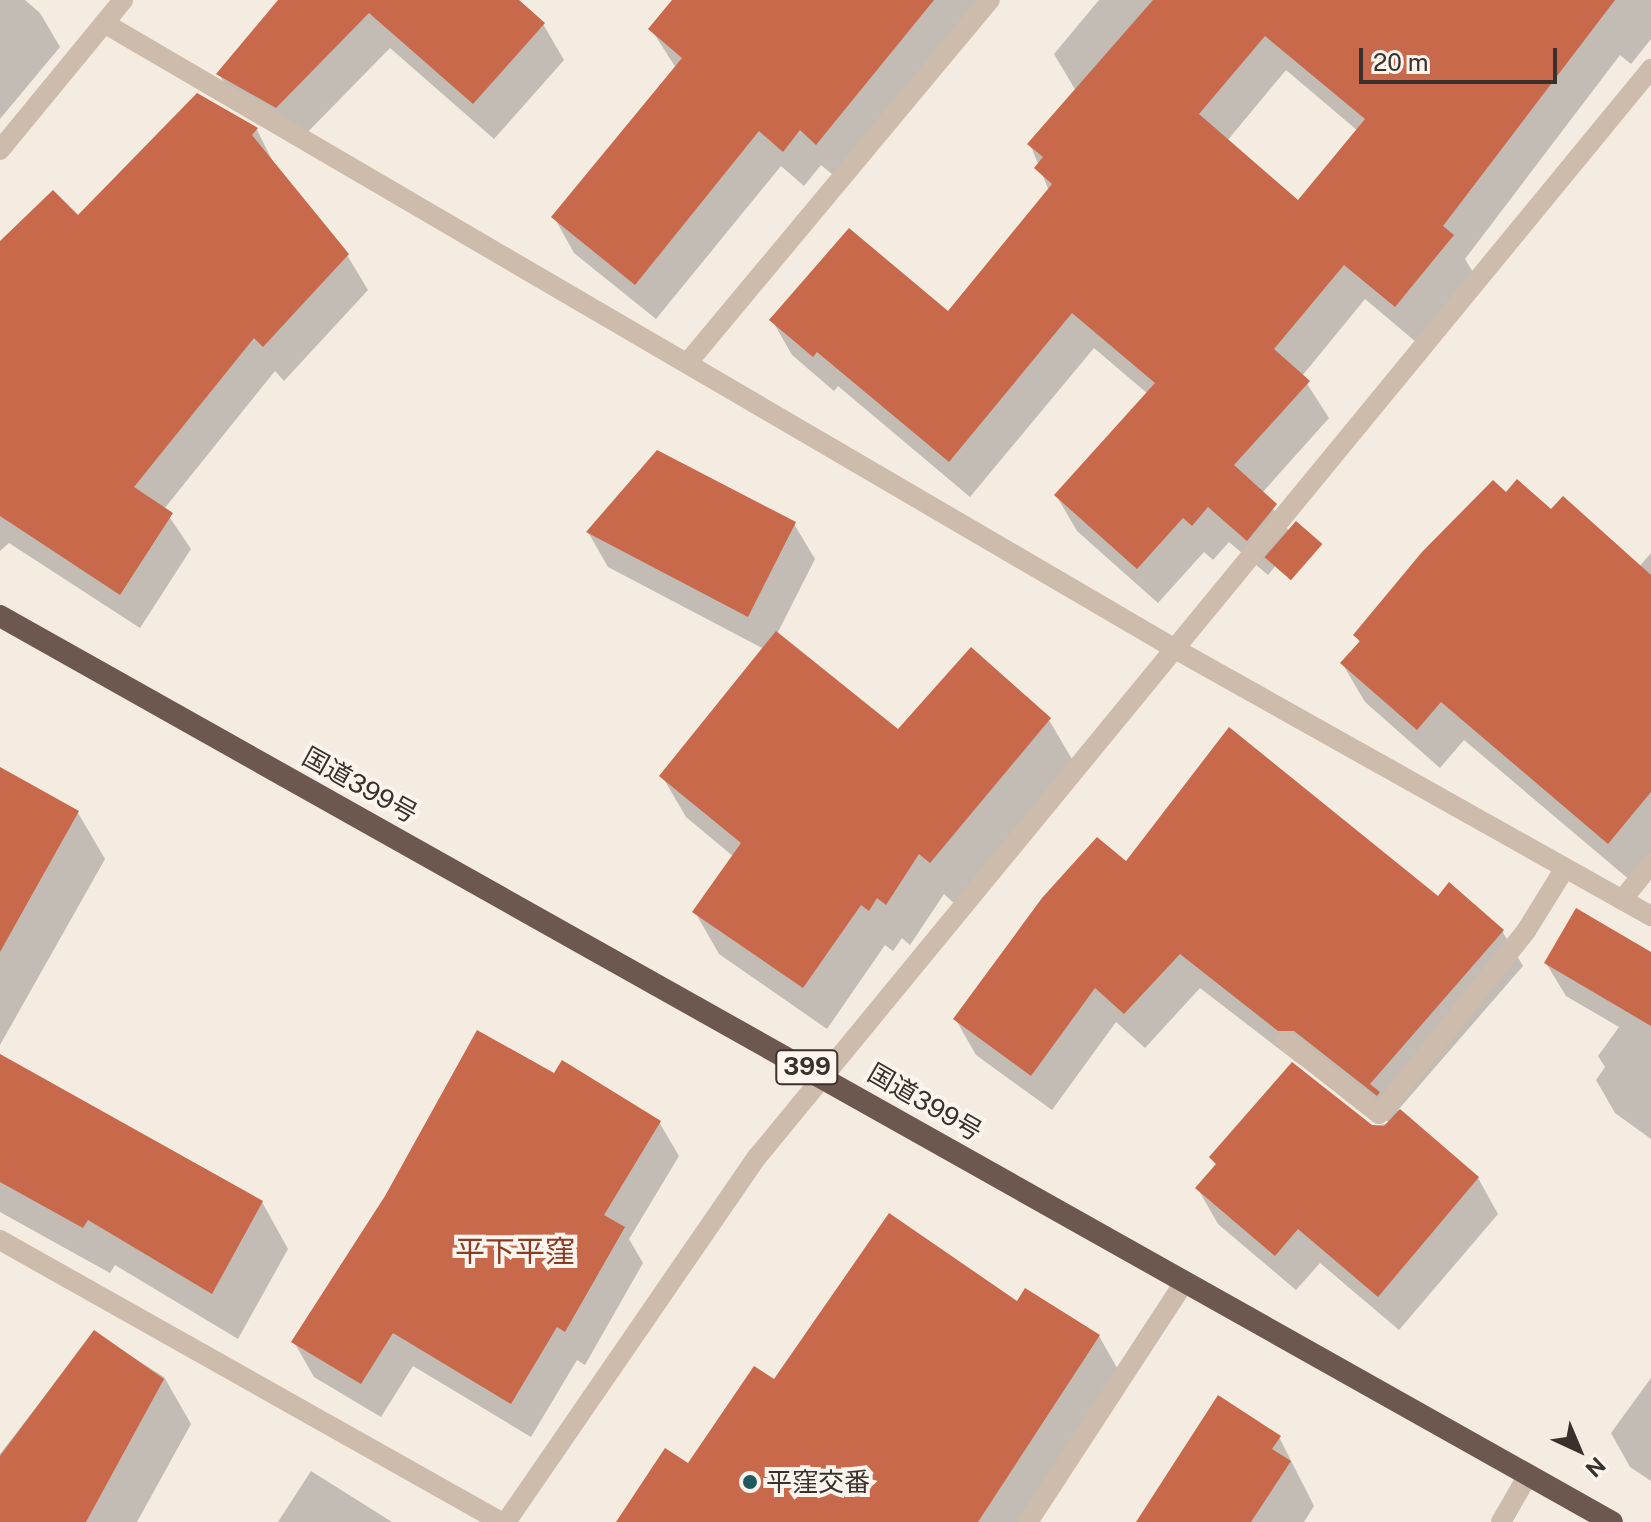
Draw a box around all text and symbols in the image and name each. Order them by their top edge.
scale bar [1363,32,1561,82]
text: 20 m [1373,48,1429,76]
street label: 国道399号 [297,741,423,829]
road number: 399 [775,1047,839,1087]
street label: 国道399号 [862,1057,988,1147]
district label: 平下平窪 [455,1233,575,1269]
north arrow [1539,1410,1619,1490]
text: N [1580,1452,1611,1483]
place label: 平窪交番 [766,1466,870,1498]
marker: 平窪交番 [741,1473,759,1491]

